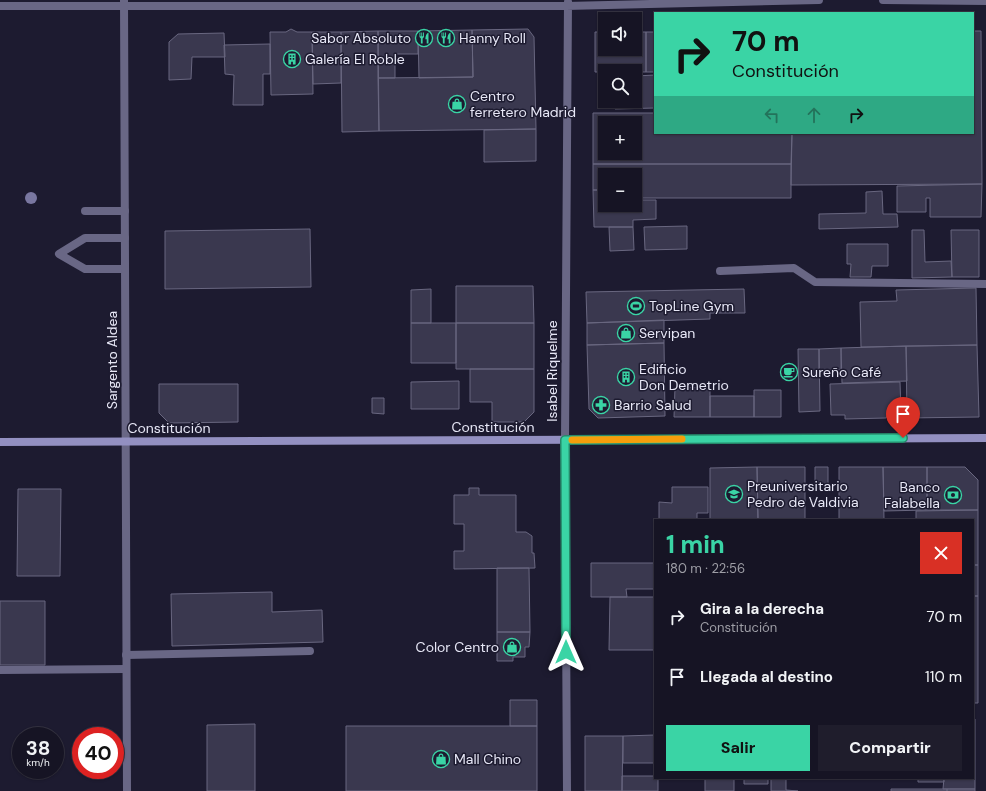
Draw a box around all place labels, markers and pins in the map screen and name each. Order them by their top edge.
restaurant icon: Sabor Absoluto [414,28,434,48]
restaurant icon: Hanny Roll [436,28,456,48]
place label: Sabor Absoluto [311,29,411,47]
place label: Hanny Roll [459,29,526,47]
building icon: Galería El Roble [282,49,302,69]
place label: Galería El Roble [305,50,405,68]
place label: Centro ferretero Madrid [470,87,576,121]
shop icon: Centro ferretero Madrid [447,94,467,114]
sports icon: TopLine Gym [626,296,646,316]
place label: TopLine Gym [649,297,734,315]
shop icon: Servipan [616,323,636,343]
place label: Servipan [639,324,695,342]
place label: Edificio Don Demetrio [639,360,729,394]
cafe icon: Sureño Café [779,362,799,382]
place label: Sureño Café [802,363,881,381]
building icon: Edificio Don Demetrio [616,367,636,387]
pharmacy icon: Barrio Salud [591,395,611,415]
place label: Barrio Salud [614,396,691,414]
pin [886,397,920,438]
place label: Preuniversitario Pedro de Valdivia [747,477,859,511]
place label: Banco Falabella [884,478,940,512]
school or university icon: Preuniversitario Pedro de Valdivia [724,484,744,504]
bank icon: Banco Falabella [943,485,963,505]
shop icon: Color Centro [502,637,522,657]
place label: Color Centro [416,638,499,656]
shop icon: Mall Chino [431,749,451,769]
place label: Mall Chino [454,750,521,768]

